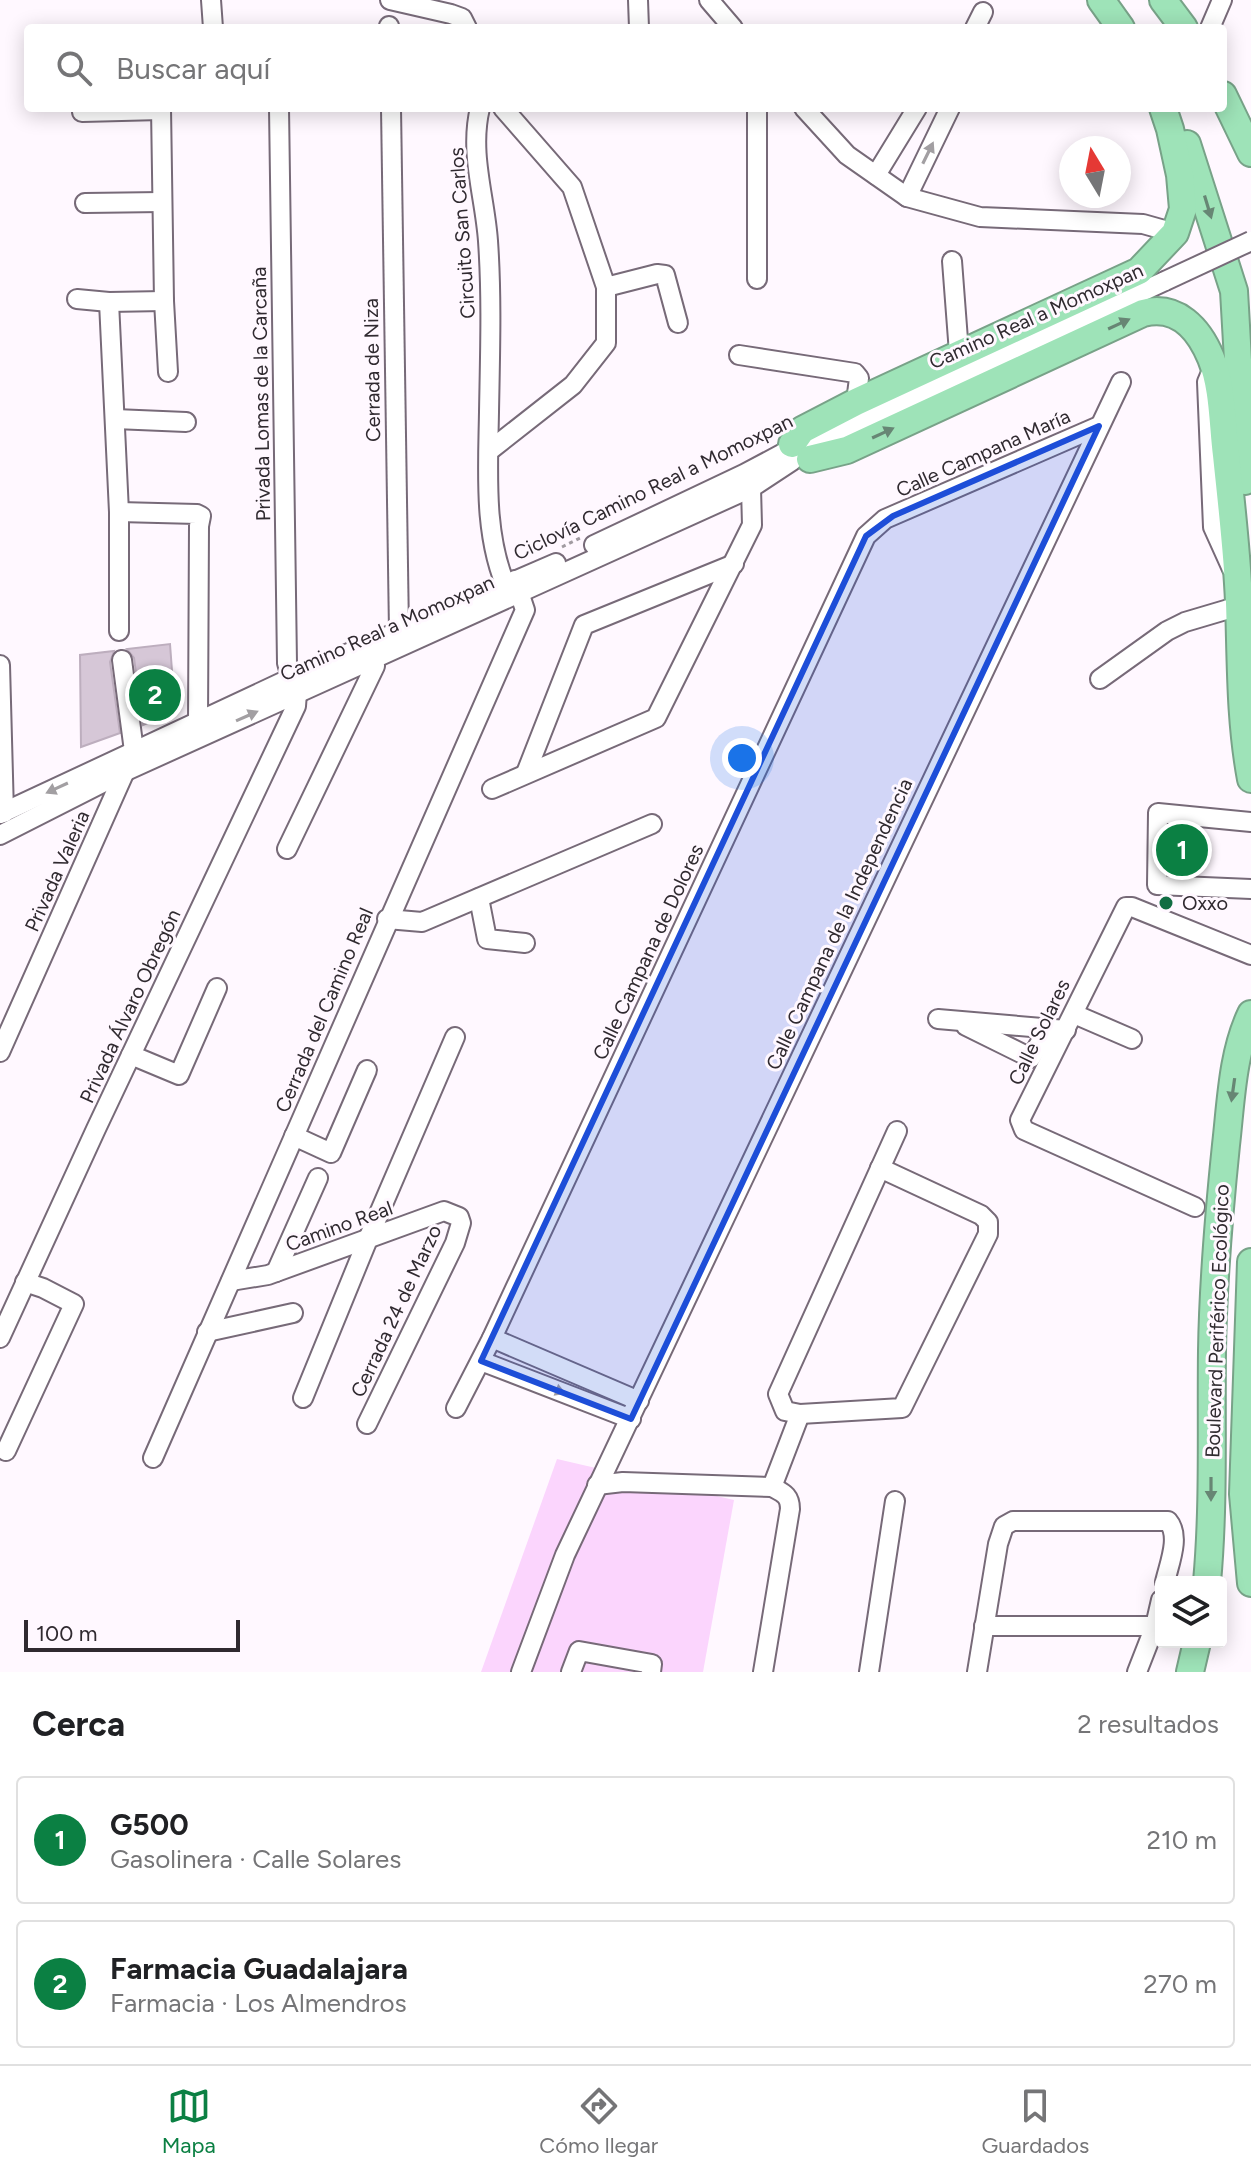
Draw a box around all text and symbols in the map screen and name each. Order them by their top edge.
search box [24,24,1227,112]
icon: search [52,46,96,90]
text: Buscar aquí [116,50,270,87]
north arrow [1059,136,1131,208]
one-way arrow [922,141,935,164]
street label: Circuito San Carlos [444,146,480,320]
one-way arrow [1202,195,1215,219]
street label: Camino Real a Momoxpan [925,258,1147,374]
street label: Privada Lomas de la Carcaña [247,267,275,521]
street label: Cerrada de Niza [359,298,385,442]
one-way arrow [1107,317,1131,331]
street label: Calle Campana María [892,404,1074,502]
street label: Ciclovía Camino Real a Momoxpan [509,409,797,565]
one-way arrow [871,426,895,440]
street label: Camino Real a Momoxpan [276,570,498,686]
pin: 2 [129,665,181,725]
one-way arrow [235,709,258,723]
your location [722,738,762,778]
street label: Calle Campana de la Independencia [761,774,917,1074]
one-way arrow [45,781,69,795]
street label: Privada Valeria [20,807,94,935]
pin: 1 [1156,820,1208,880]
street label: Calle Campana de Dolores [587,840,709,1064]
place label: Oxxo [1182,891,1228,915]
marker: Oxxo [1157,894,1175,912]
street label: Cerrada del Camino Real [270,904,378,1116]
street label: Privada Álvaro Obregón [75,905,185,1107]
street label: Calle Solares [1003,975,1075,1089]
one-way arrow [1226,1077,1239,1102]
street label: Boulevard Periférico Ecológico [1200,1184,1234,1458]
street label: Camino Real [282,1196,396,1256]
street label: Cerrada 24 de Marzo [346,1221,446,1401]
one-way arrow [542,1383,566,1396]
one-way arrow [1205,1477,1217,1502]
map controls [1155,1576,1227,1648]
button: layers [1155,1576,1227,1648]
scale bar [24,1616,240,1652]
text: 100 m [36,1620,97,1647]
text: Cerca [32,1704,125,1745]
text: 2 resultados [1077,1708,1219,1740]
text: G500 [110,1806,189,1843]
text: 1 [55,1824,65,1856]
text: 210 m [1147,1824,1217,1856]
text: Gasolinera · Calle Solares [110,1843,401,1875]
text: Farmacia Guadalajara [110,1950,408,1987]
text: 2 [52,1968,68,2000]
text: 270 m [1143,1968,1217,2000]
text: Farmacia · Los Almendros [110,1987,407,2019]
tab: Mapa [162,2084,216,2159]
tab: Cómo llegar [539,2084,658,2159]
tab: Guardados [982,2084,1089,2159]

